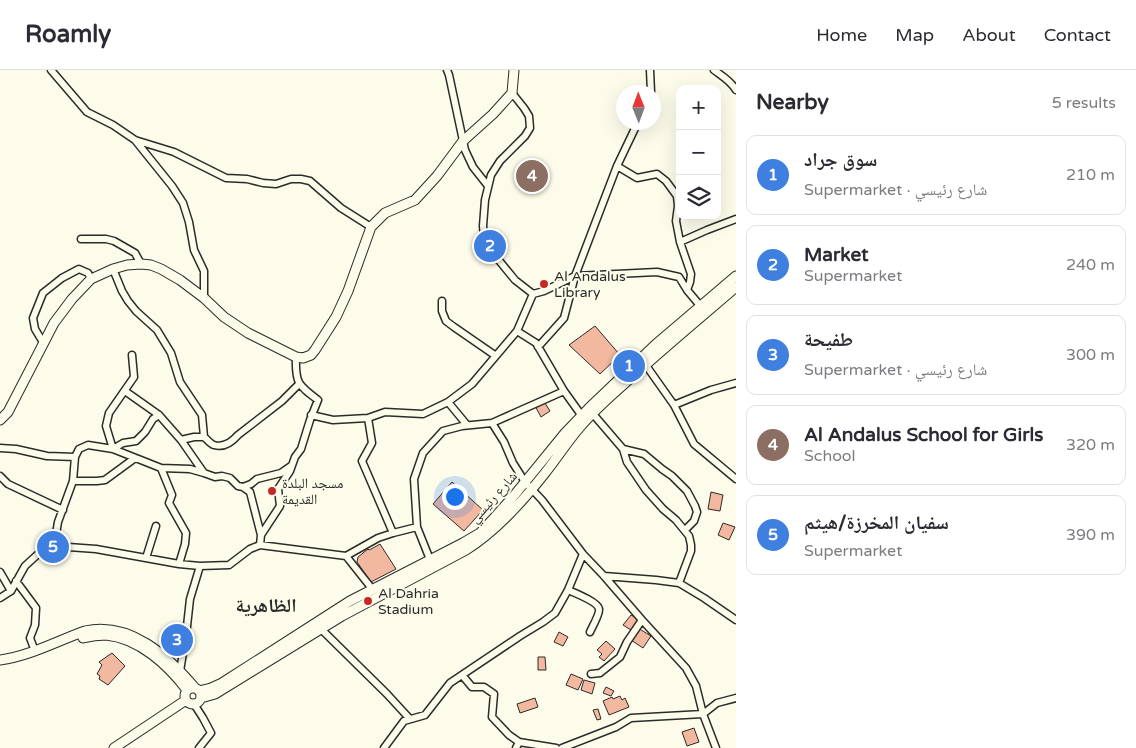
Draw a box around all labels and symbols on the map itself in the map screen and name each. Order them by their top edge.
north arrow [616,85,661,130]
pin: 4 [516,157,548,195]
pin: 2 [474,227,506,265]
place label: Al Andalus Library [554,268,626,301]
marker: Al Andalus Library [538,278,550,290]
pin: 1 [613,347,645,385]
street label: شارع رئيسي [466,468,523,528]
place label: مسجد البلدة القديمة [282,475,343,508]
your location [442,484,468,510]
marker: مسجد البلدة القديمة [266,485,278,497]
pin: 5 [37,528,69,566]
place label: Al Dahria Stadium [378,585,439,618]
district label: الظاهرية [235,595,297,617]
marker: Al Dahria Stadium [362,595,374,607]
pin: 3 [161,621,193,659]

